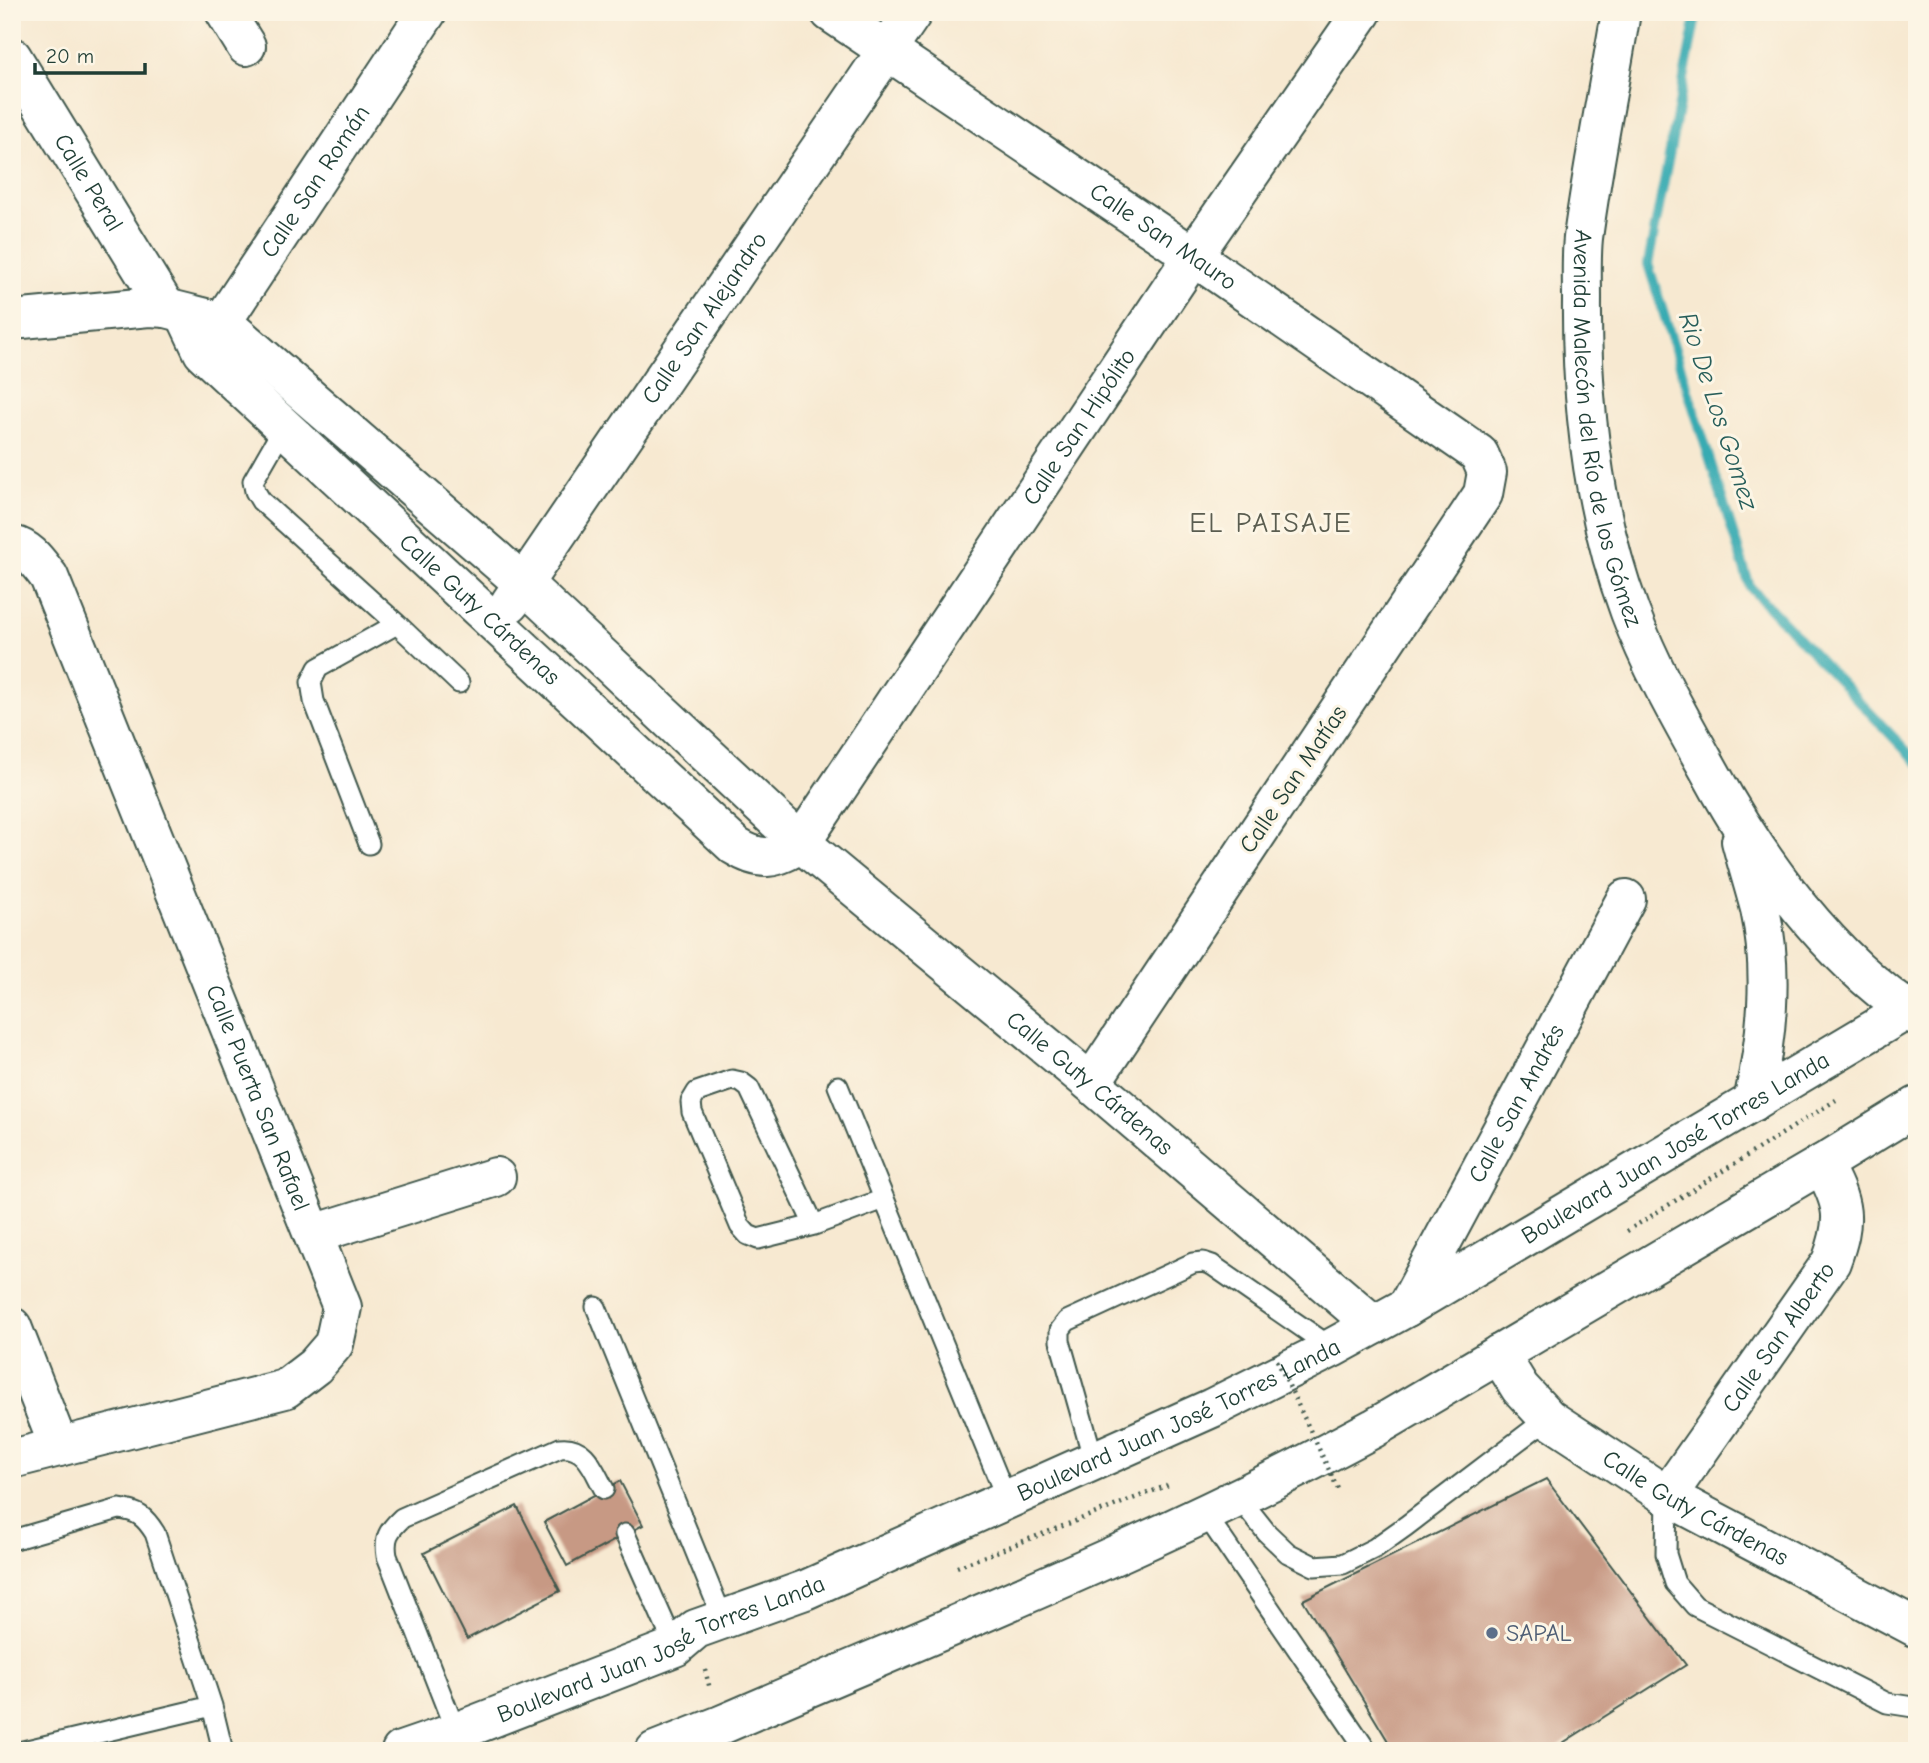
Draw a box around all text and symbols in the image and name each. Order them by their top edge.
scale bar [35,32,145,76]
text: 20 m [46,44,94,68]
street label: Calle San Román [255,100,376,263]
street label: Calle Peral [48,129,129,236]
street label: Calle San Mauro [1085,177,1242,296]
street label: Calle San Alejandro [636,227,773,409]
street label: Avenida Malecón del Río de los Gómez [1568,228,1648,631]
water label: Rio De Los Gomez [1672,309,1764,515]
street label: Calle San Hipólito [1017,343,1141,510]
district label: EL PAISAJE [1189,507,1353,539]
street label: Calle Guty Cárdenas [394,528,566,691]
street label: Calle San Matías [1233,700,1353,858]
street label: Calle Puerta San Rafael [200,981,316,1215]
street label: Calle Guty Cárdenas [1001,1005,1179,1161]
street label: Calle San Andrés [1462,1020,1570,1187]
street label: Boulevard Juan José Torres Landa [1516,1045,1834,1250]
street label: Calle San Alberto [1716,1257,1841,1418]
street label: Boulevard Juan José Torres Landa [1013,1332,1345,1507]
street label: Calle Guty Cárdenas [1598,1444,1793,1572]
street label: Boulevard Juan José Torres Landa [493,1569,829,1729]
place label: SAPAL [1506,1619,1572,1647]
marker: SAPAL [1484,1625,1500,1641]

